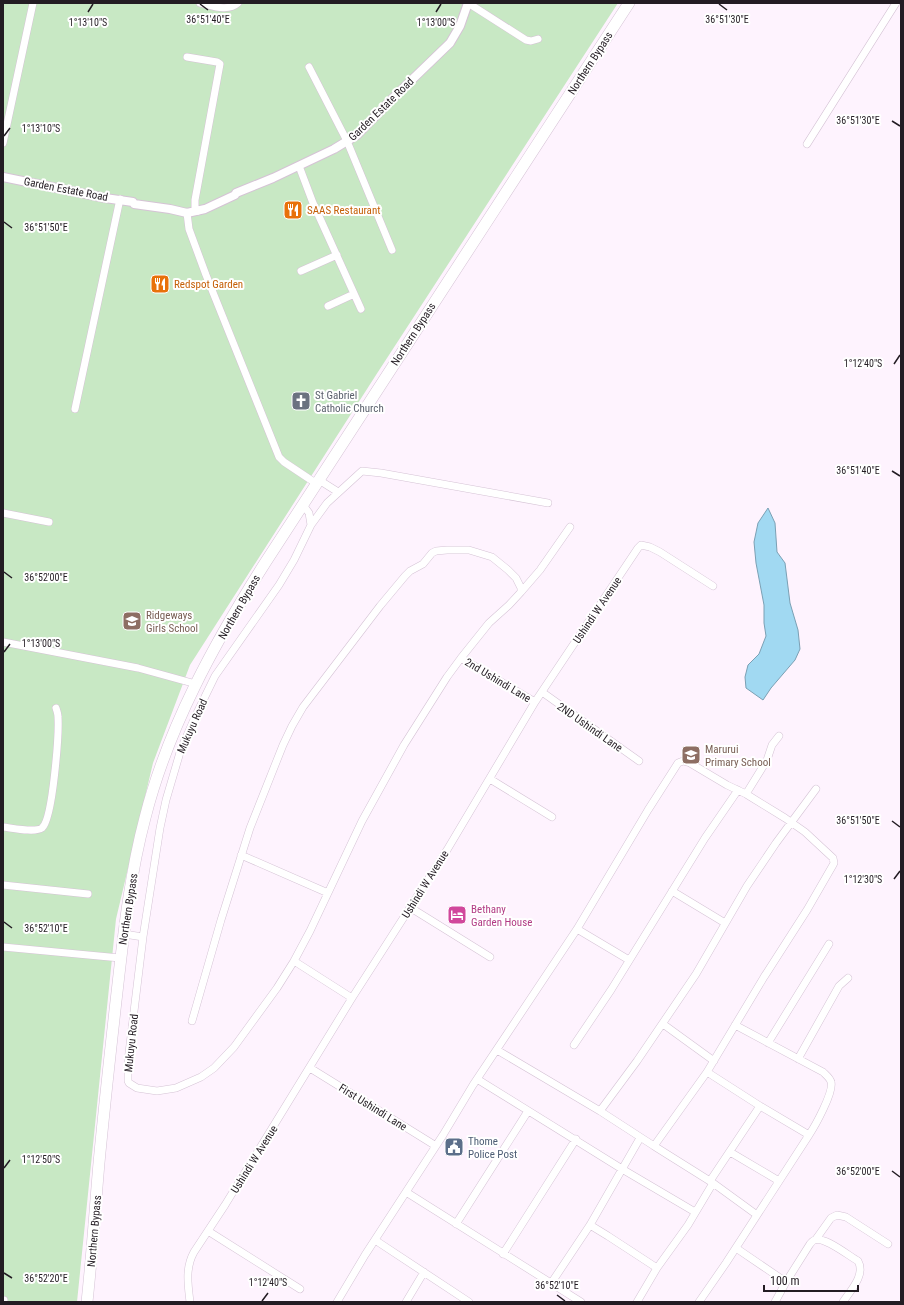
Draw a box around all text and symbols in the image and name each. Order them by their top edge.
text: 36°51'40"E [186,14,230,25]
text: 36°51'30"E [705,14,749,25]
text: 1°13'10"S [69,17,107,28]
text: 1°13'00"S [417,17,455,28]
street label: Northern Bypass [565,29,616,97]
street label: Garden Estate Road [346,75,417,144]
text: 36°51'30"E [836,115,880,126]
text: 1°13'10"S [22,123,60,134]
street label: Garden Estate Road [23,175,109,204]
restaurant icon: SAAS Restaurant [282,199,304,221]
place label: SAAS Restaurant [307,204,380,217]
text: 36°51'50"E [24,222,68,233]
restaurant icon: Redspot Garden [149,273,171,295]
place label: Redspot Garden [174,278,243,291]
street label: Northern Bypass [388,300,439,368]
text: 1°12'40"S [844,358,882,369]
place label: St Gabriel Catholic Church [315,389,384,415]
church icon: St Gabriel Catholic Church [290,390,312,412]
text: 36°51'40"E [836,465,880,476]
text: 36°52'00"E [24,572,68,583]
street label: Northern Bypass [216,573,263,642]
street label: Ushindi W Avenue [570,575,624,646]
place label: Ridgeways Girls School [146,609,198,635]
school or university icon: Ridgeways Girls School [121,610,143,632]
text: 1°13'00"S [22,638,60,649]
street label: 2nd Ushindi Lane [462,656,533,705]
street label: Mukuyu Road [175,697,210,756]
street label: 2ND Ushindi Lane [554,700,625,755]
place label: Marurui Primary School [705,743,771,769]
school or university icon: Marurui Primary School [680,744,702,766]
text: 36°51'50"E [836,815,880,826]
street label: Ushindi W Avenue [399,848,451,921]
street label: Northern Bypass [116,872,141,946]
text: 1°12'30"S [844,874,882,885]
place label: Bethany Garden House [471,903,532,929]
hotel icon: Bethany Garden House [446,904,468,926]
text: 36°52'10"E [24,923,68,934]
street label: Mukuyu Road [122,1013,141,1073]
street label: First Ushindi Lane [336,1081,409,1134]
street label: Ushindi W Avenue [228,1123,280,1196]
place label: Thome Police Post [468,1135,517,1161]
public building icon: Thome Police Post [443,1136,465,1158]
text: 1°12'50"S [22,1154,60,1165]
text: 36°52'00"E [836,1166,880,1177]
street label: Northern Bypass [85,1195,104,1268]
scale bar [764,1267,858,1293]
text: 36°52'20"E [24,1273,68,1284]
text: 100 m [770,1274,800,1288]
text: 1°12'40"S [249,1277,287,1288]
text: 36°52'10"E [535,1280,579,1291]

